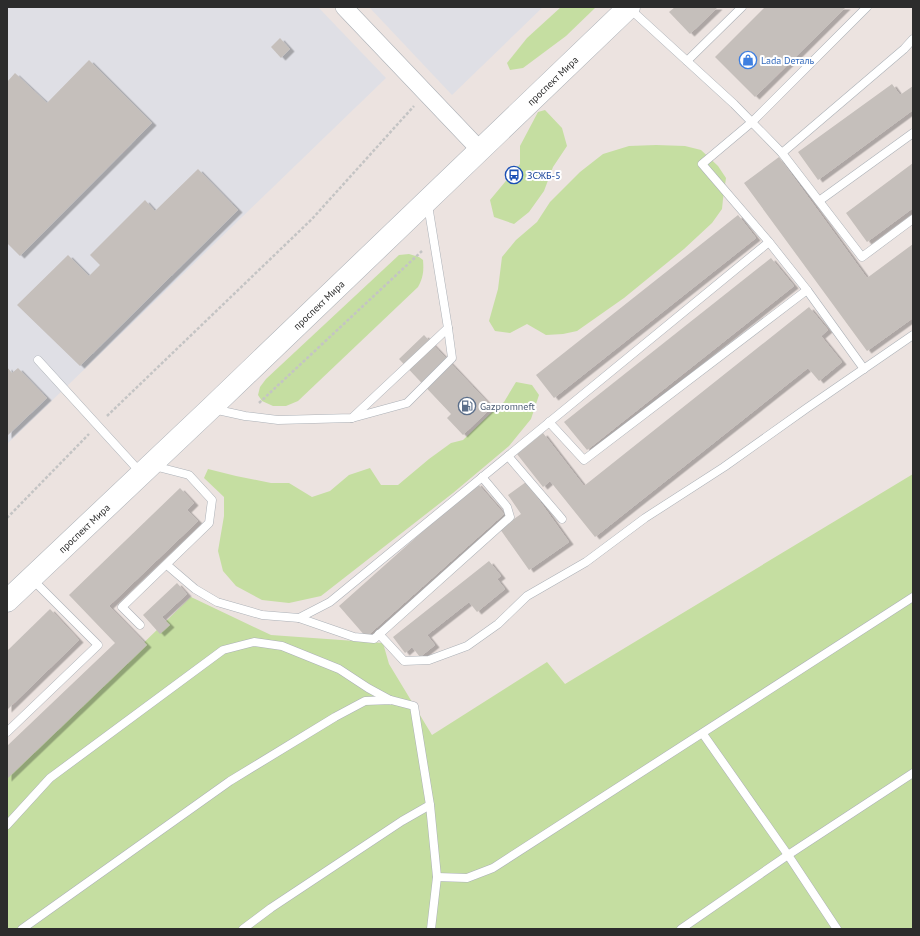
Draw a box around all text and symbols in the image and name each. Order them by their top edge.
shop icon: Lada Dеталь [738,50,758,70]
street label: проспект Мира [524,53,581,108]
place label: Lada Dеталь [761,54,815,67]
bus stop icon: ЗСЖБ-5 [504,165,524,185]
place label: ЗСЖБ-5 [527,169,561,182]
street label: проспект Мира [291,278,347,333]
fuel station icon: Gazpromneft [457,396,477,416]
place label: Gazpromneft [480,400,535,413]
street label: проспект Мира [56,501,113,556]

